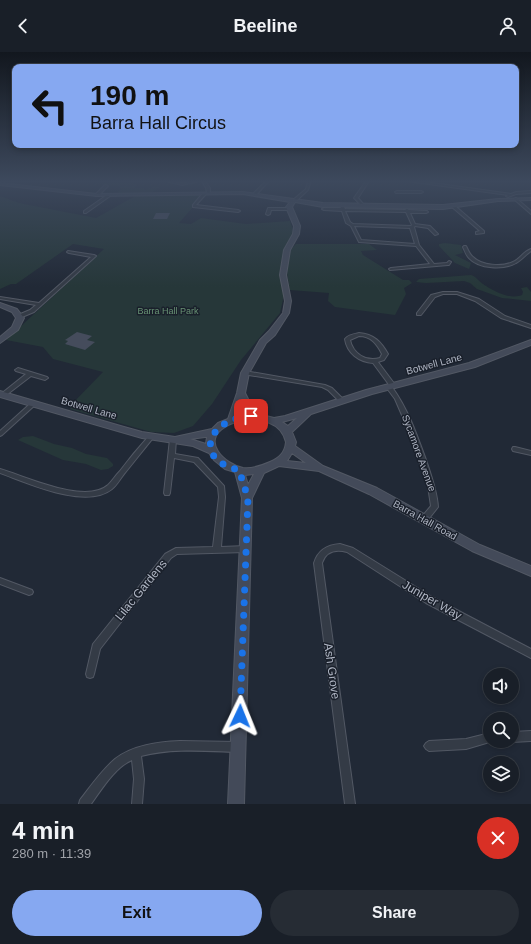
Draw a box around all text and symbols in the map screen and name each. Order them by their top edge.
icon: back [12,15,34,37]
icon: person [497,15,519,37]
text: Beeline [233,16,298,36]
icon: left [24,80,76,132]
text: 190 m [90,80,169,111]
text: Barra Hall Circus [90,113,226,133]
park label: Barra Hall Park [137,306,199,316]
street label: Botwell Lane [405,351,463,377]
street label: Botwell Lane [60,395,118,421]
pin [234,399,268,433]
icon: arrive [240,405,262,427]
street label: Sycamore Avenue [400,413,438,493]
street label: Barra Hall Road [391,498,459,542]
street label: Lilac Gardens [112,557,170,623]
street label: Juniper Way [400,577,464,623]
street label: Ash Grove [321,642,343,700]
map controls [483,668,519,792]
button: sound [483,668,519,704]
position arrow [219,695,261,737]
button: search [483,712,519,748]
button: layers [483,756,519,792]
text: 4 min [12,817,75,844]
button: close [477,817,519,859]
text: 280 m · 11:39 [12,846,91,861]
button: Exit [12,890,262,936]
button: Share [270,890,519,936]

